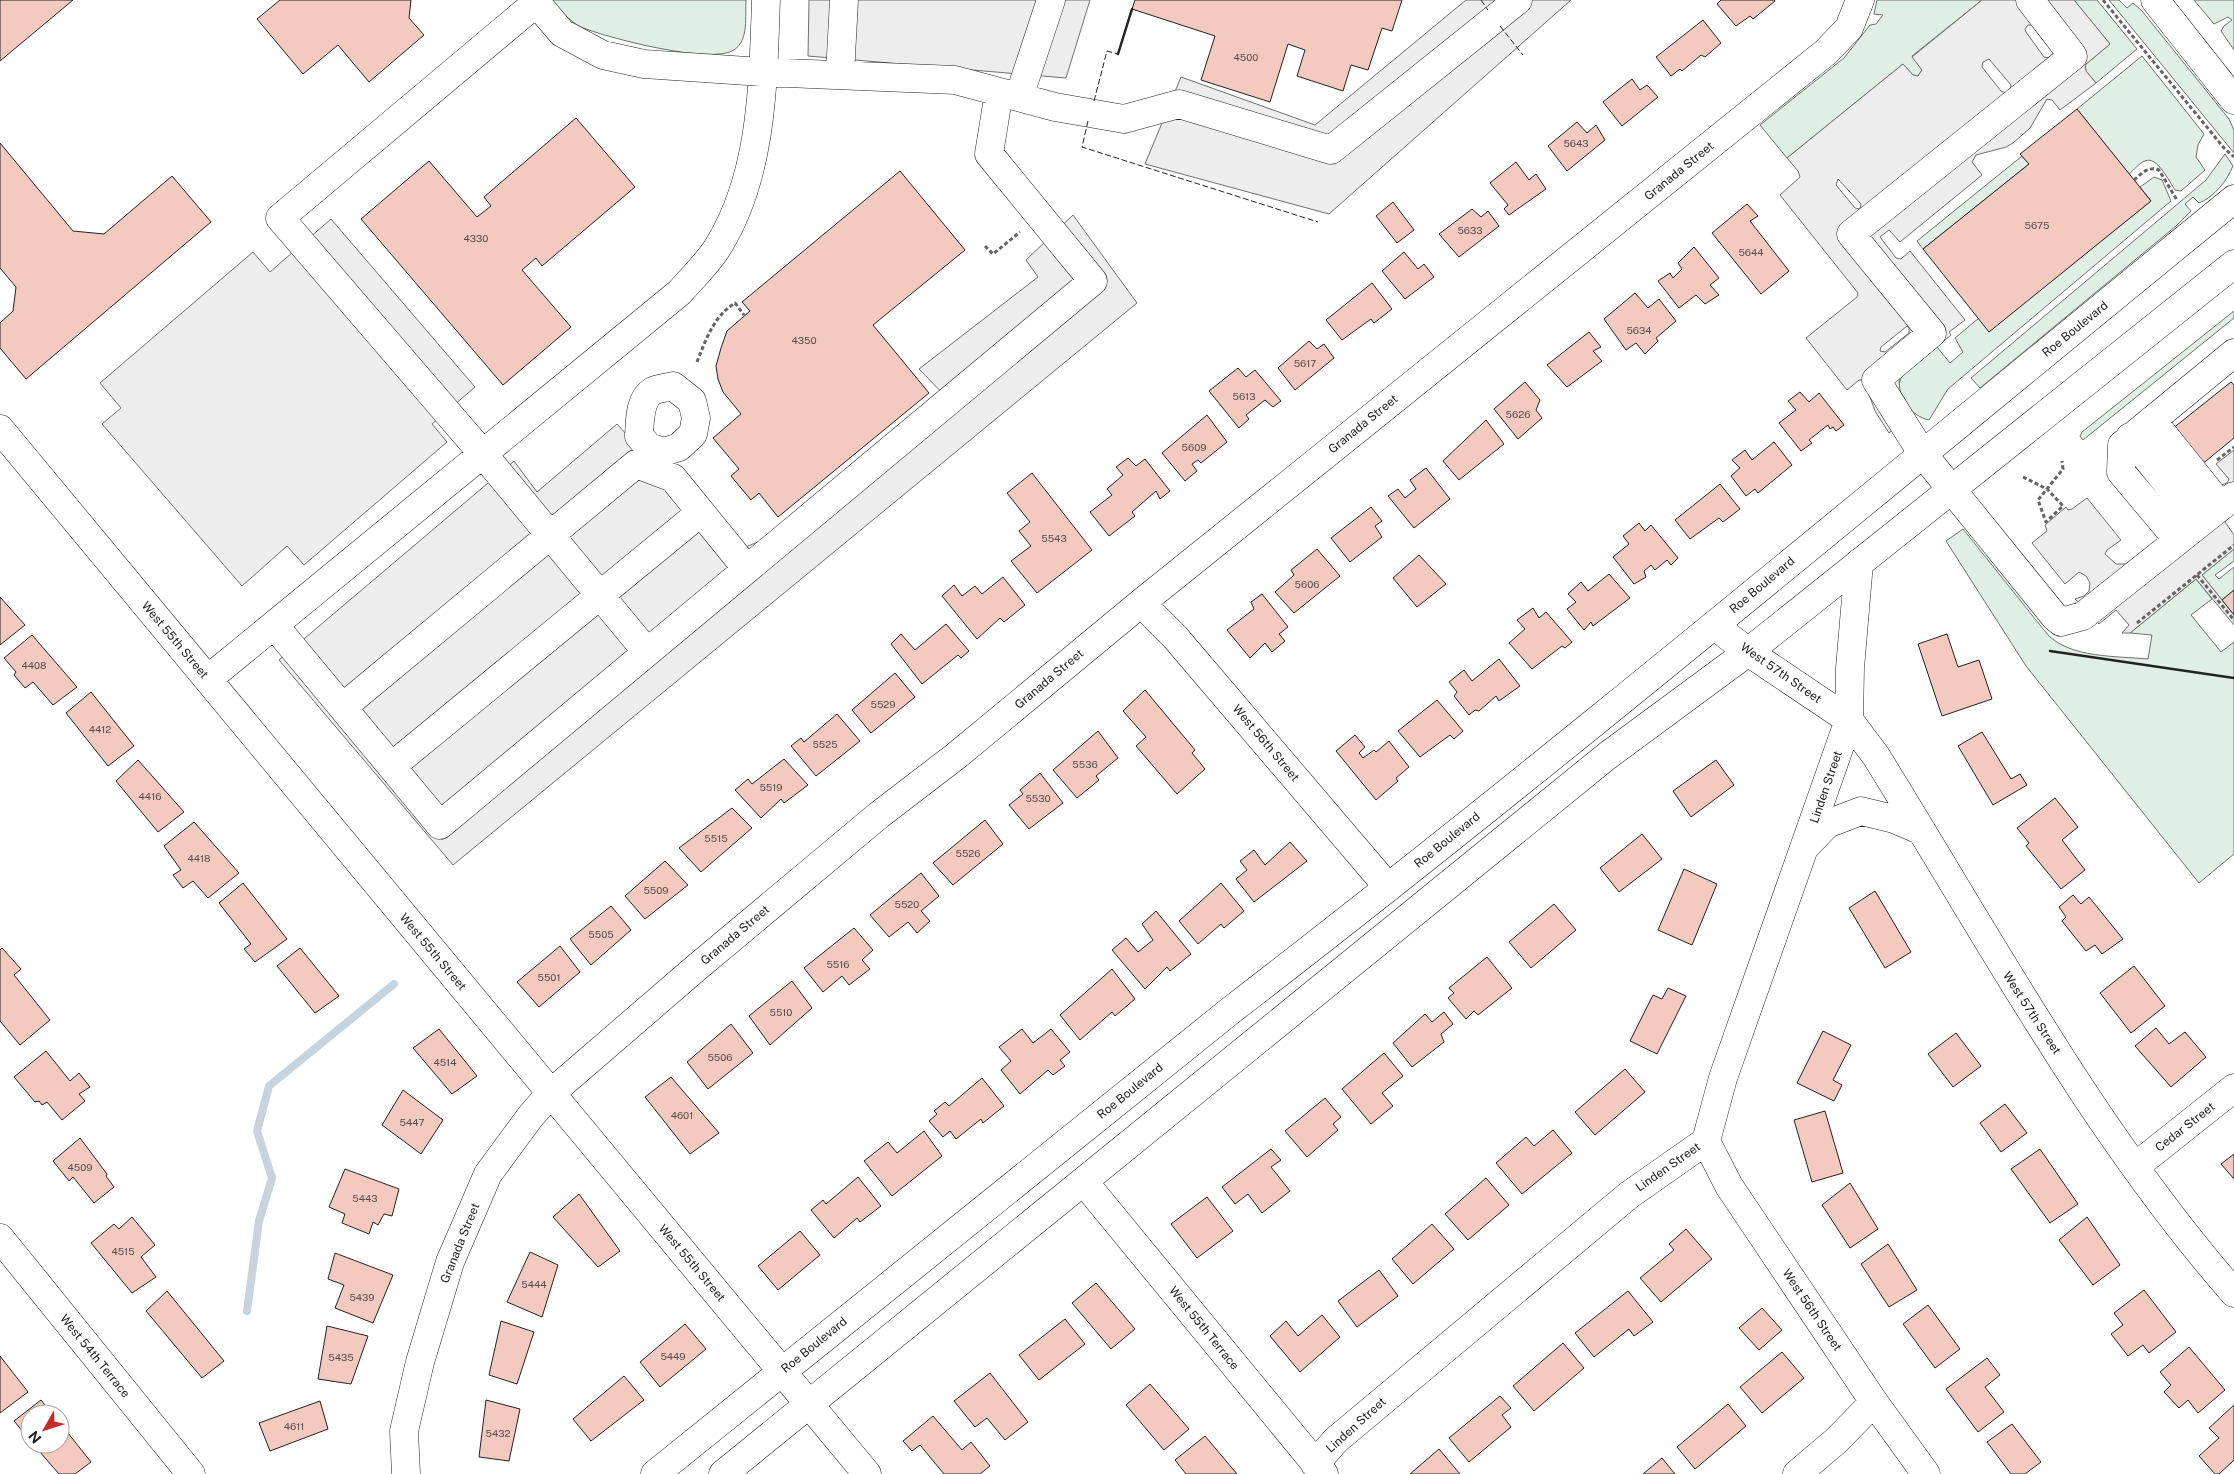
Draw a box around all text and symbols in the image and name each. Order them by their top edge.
house number: 4500 [1234,51,1258,63]
house number: 5643 [1563,137,1589,149]
street label: Granada Street [1641,139,1717,203]
house number: 5675 [2025,219,2049,231]
house number: 5633 [1457,224,1483,236]
house number: 4330 [464,232,488,244]
house number: 5644 [1738,246,1764,258]
street label: Roe Boulevard [2039,298,2111,360]
house number: 5634 [1626,324,1652,336]
house number: 4350 [791,334,817,346]
house number: 5617 [1294,357,1316,369]
house number: 5613 [1232,390,1256,402]
street label: Granada Street [1325,392,1401,456]
house number: 5626 [1506,408,1530,420]
house number: 5609 [1182,441,1206,453]
house number: 5543 [1041,532,1067,544]
street label: Roe Boulevard [1727,554,1797,616]
house number: 5606 [1295,578,1319,590]
street label: West 55th Street [139,599,211,682]
street label: West 57th Street [1738,640,1824,706]
street label: Granada Street [1012,646,1086,712]
house number: 4408 [21,659,47,671]
house number: 5529 [870,698,896,710]
street label: West 56th Street [1230,702,1302,784]
house number: 4412 [89,723,111,735]
house number: 5525 [812,738,838,750]
street label: Linden Street [1807,749,1845,825]
house number: 5536 [1072,758,1098,770]
house number: 5519 [759,781,783,793]
house number: 4416 [139,790,161,802]
house number: 5530 [1025,792,1051,804]
street label: Roe Boulevard [1411,809,1483,871]
house number: 5515 [704,832,728,844]
house number: 5526 [956,847,981,859]
house number: 4418 [187,852,211,864]
house number: 5509 [643,884,669,896]
house number: 5520 [895,898,919,910]
street label: Granada Street [698,902,772,968]
street label: West 55th Street [397,911,469,994]
house number: 5505 [588,928,614,940]
house number: 5516 [826,958,850,970]
street label: West 57th Street [2000,969,2064,1057]
house number: 5501 [537,971,561,983]
house number: 5510 [769,1006,793,1018]
house number: 5506 [707,1051,733,1063]
house number: 4514 [434,1056,456,1068]
street label: Roe Boulevard [1094,1060,1166,1122]
street label: Cedar Street [2153,1099,2218,1155]
house number: 4601 [671,1109,693,1121]
house number: 5447 [400,1116,424,1128]
street label: Linden Street [1633,1139,1703,1194]
house number: 4509 [68,1161,92,1173]
house number: 5443 [352,1192,378,1204]
street label: Granada Street [438,1201,483,1285]
street label: West 55th Street [656,1222,728,1305]
house number: 4515 [111,1245,135,1257]
street label: West 56th Street [1779,1266,1845,1354]
house number: 5444 [521,1278,547,1290]
street label: West 55th Terrace [1166,1283,1242,1373]
house number: 5439 [349,1291,375,1303]
street label: West 54th Terrace [57,1312,133,1401]
street label: Roe Boulevard [778,1314,850,1376]
house number: 5449 [660,1350,686,1362]
house number: 5435 [328,1351,354,1363]
street label: Linden Street [1323,1394,1389,1456]
north arrow [20,1404,70,1454]
house number: 4611 [284,1420,304,1432]
house number: 5432 [486,1427,511,1439]
text: N [25,1428,45,1446]

